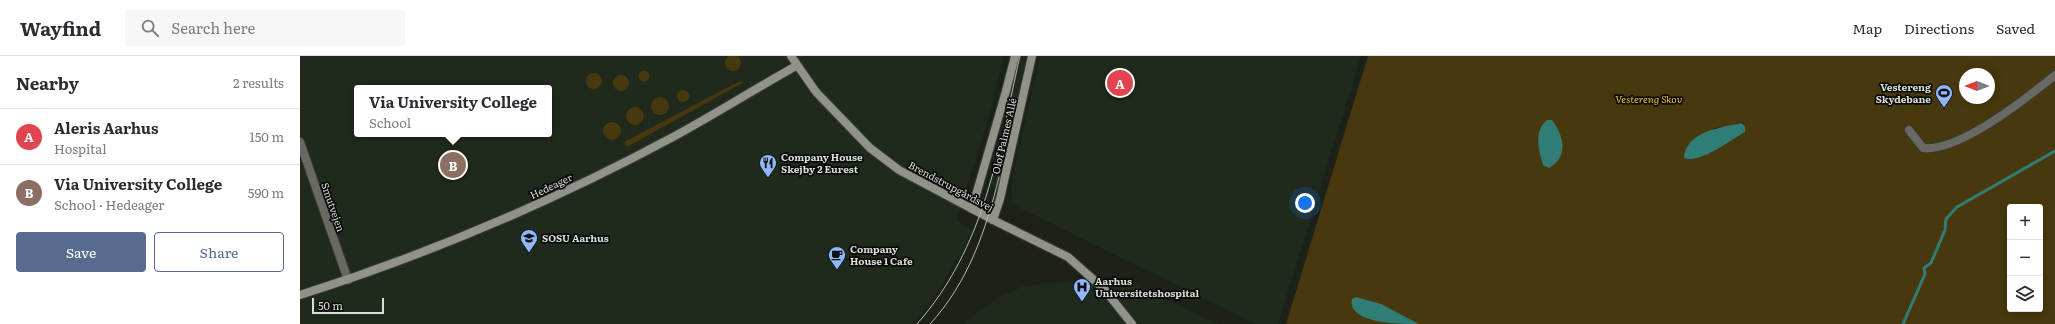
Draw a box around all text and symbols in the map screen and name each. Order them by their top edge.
search box [125,10,405,46]
text: Wayfind [20,14,101,42]
text: Search here [171,16,255,39]
icon: search [139,17,161,39]
text: Map [1852,18,1882,38]
text: Directions [1904,18,1974,38]
text: Saved [1996,18,2035,38]
pin: A [1107,68,1133,98]
north arrow [1959,68,1995,104]
text: Nearby [16,70,79,95]
text: 2 results [233,73,284,92]
place label: Vestereng Skydebane [1876,79,1932,106]
sports icon: Vestereng Skydebane [1934,83,1954,108]
popup [354,85,552,137]
text: Via University College [369,90,537,113]
park label: Vestereng Skov [1615,91,1683,106]
street label: Olof Palmes Allé [987,96,1020,175]
text: School [369,113,411,132]
text: Aleris Aarhus [54,116,159,139]
text: A [24,127,34,146]
text: 150 m [249,127,284,146]
text: Hospital [54,139,107,158]
place label: Company House Skejby 2 Eurest [781,149,863,176]
pin: B [440,150,466,180]
restaurant icon: Company House Skejby 2 Eurest [758,153,778,178]
street label: Brendstrupgårdsvej [906,157,996,214]
street label: Hedeager [527,169,575,202]
text: Via University College [54,172,222,195]
street label: Smutvejen [318,180,349,234]
text: B [25,183,33,202]
text: 590 m [248,183,284,202]
your location [1295,193,1315,213]
text: School · Hedeager [54,195,165,214]
map controls [2007,204,2043,312]
button: + [2007,204,2043,240]
school or university icon: SOSU Aarhus [519,228,539,253]
place label: SOSU Aarhus [542,230,609,245]
button: Save [16,232,146,272]
button: Share [154,232,284,272]
button: − [2007,240,2043,276]
place label: Company House 1 Cafe [850,241,913,268]
cafe icon: Company House 1 Cafe [827,245,847,270]
place label: Aarhus Universitetshospital [1095,273,1199,300]
button: layers [2007,276,2043,312]
hospital icon: Aarhus Universitetshospital [1072,277,1092,302]
scale bar [312,296,384,315]
text: 50 m [318,297,343,313]

